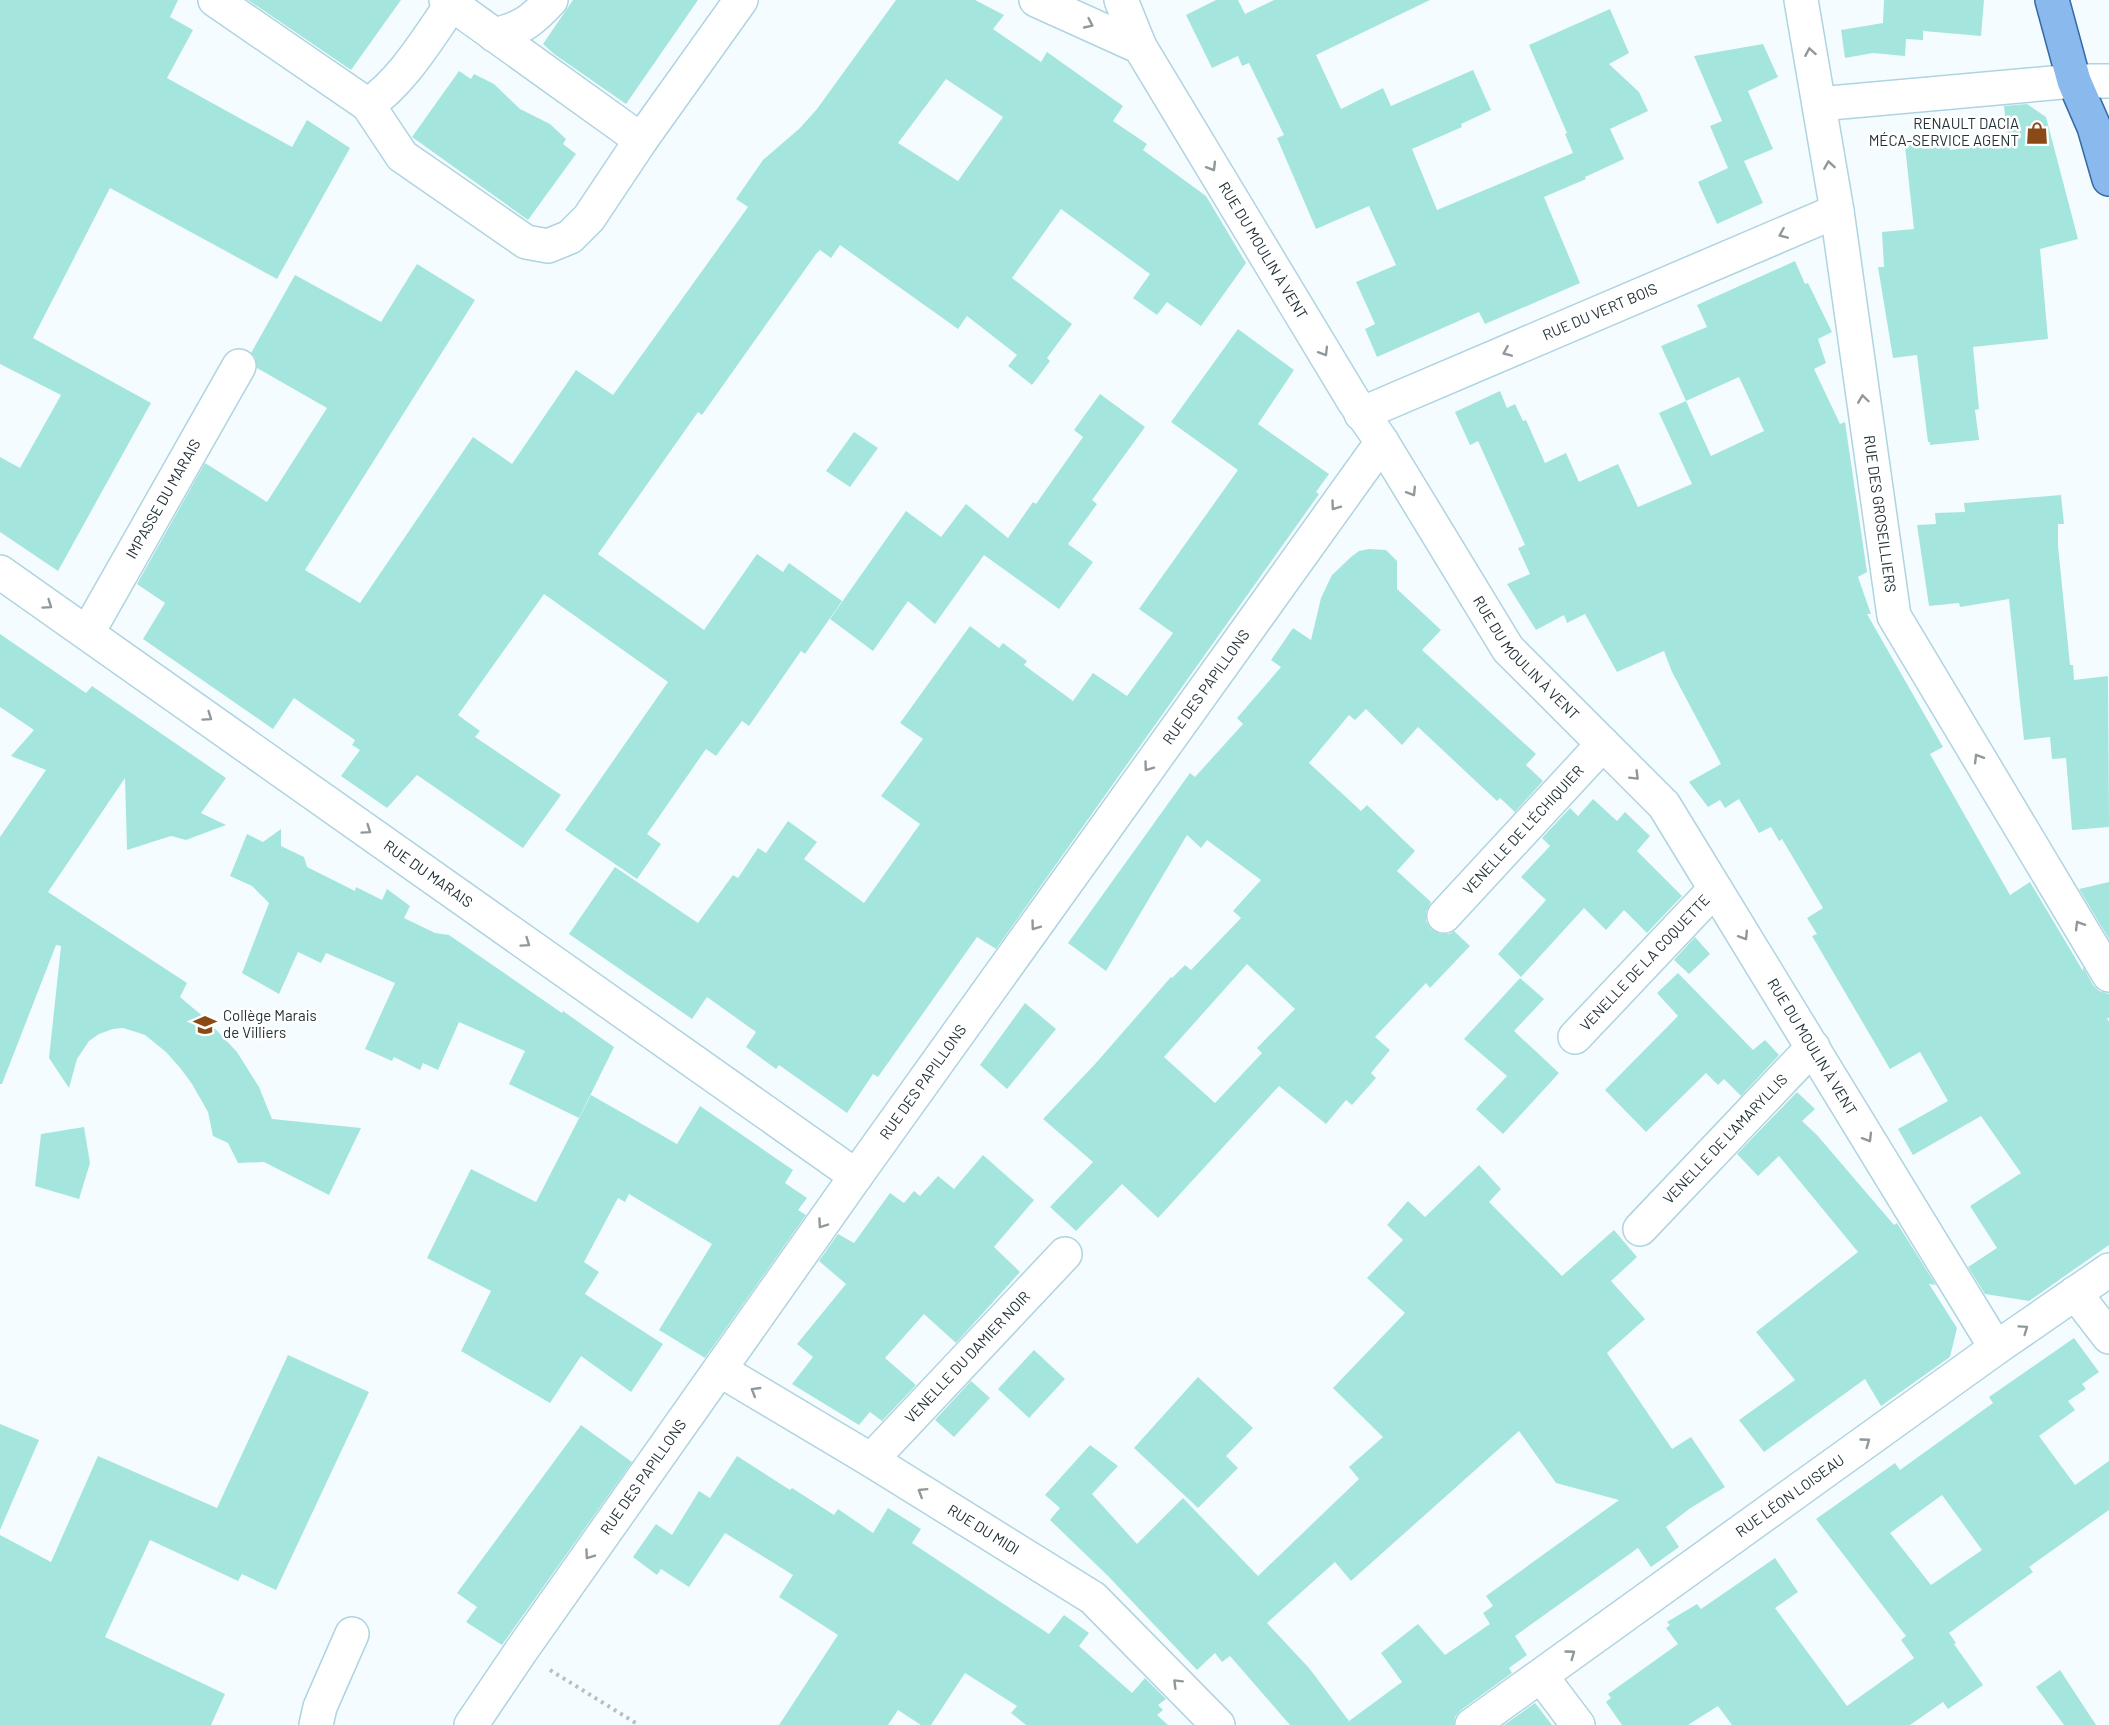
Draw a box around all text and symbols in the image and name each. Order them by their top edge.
one-way arrow [1083,17,1094,29]
one-way arrow [1804,47,1817,57]
place label: RENAULT DACIA MÉCA-SERVICE AGENT [1869,114,2019,149]
shop icon: RENAULT DACIA MÉCA-SERVICE AGENT [2024,120,2050,146]
one-way arrow [1823,160,1836,170]
one-way arrow [1205,161,1217,171]
street label: RUE DU MOULIN À VENT [1215,178,1312,322]
one-way arrow [1778,227,1789,239]
street label: RUE DU VERT BOIS [1540,279,1660,343]
one-way arrow [1502,344,1513,356]
one-way arrow [1316,346,1328,356]
one-way arrow [1858,395,1870,404]
street label: RUE DES GROSEILLIERS [1861,434,1901,594]
street label: IMPASSE DU MARAIS [122,435,204,561]
one-way arrow [1405,486,1417,496]
one-way arrow [1331,500,1342,511]
street label: RUE DU MOULIN À VENT [1470,592,1583,723]
one-way arrow [42,598,53,609]
street label: RUE DES PAPILLONS [1158,626,1253,747]
one-way arrow [201,710,212,721]
one-way arrow [1974,754,1985,764]
one-way arrow [1144,761,1155,772]
street label: VENELLE DE L'ÉCHIQUIER [1459,761,1587,898]
one-way arrow [1627,768,1638,779]
one-way arrow [360,823,371,834]
street label: RUE DU MARAIS [381,836,477,911]
street label: VENELLE DE LA COQUETTE [1576,890,1713,1034]
one-way arrow [1031,919,1042,930]
one-way arrow [2074,921,2086,931]
one-way arrow [1736,930,1748,940]
one-way arrow [519,935,530,946]
street label: RUE DU MOULIN À VENT [1764,975,1861,1118]
place label: Collège Marais de Villiers [223,1006,317,1041]
school or university icon: Collège Marais de Villiers [192,1012,218,1038]
street label: RUE DES PAPILLONS [875,1021,970,1142]
street label: VENELLE DE L'AMARYLLIS [1659,1070,1791,1207]
one-way arrow [1860,1132,1872,1142]
one-way arrow [818,1217,829,1228]
street label: VENELLE DU DAMIER NOIR [901,1287,1033,1426]
one-way arrow [2018,1325,2029,1336]
one-way arrow [751,1387,761,1399]
street label: RUE DES PAPILLONS [596,1416,690,1538]
one-way arrow [1859,1438,1870,1449]
street label: RUE LÉON LOISEAU [1732,1450,1847,1540]
one-way arrow [918,1488,928,1500]
street label: RUE DU MIDI [945,1500,1023,1558]
one-way arrow [585,1548,596,1559]
one-way arrow [1565,1650,1576,1661]
one-way arrow [1174,1680,1185,1691]

